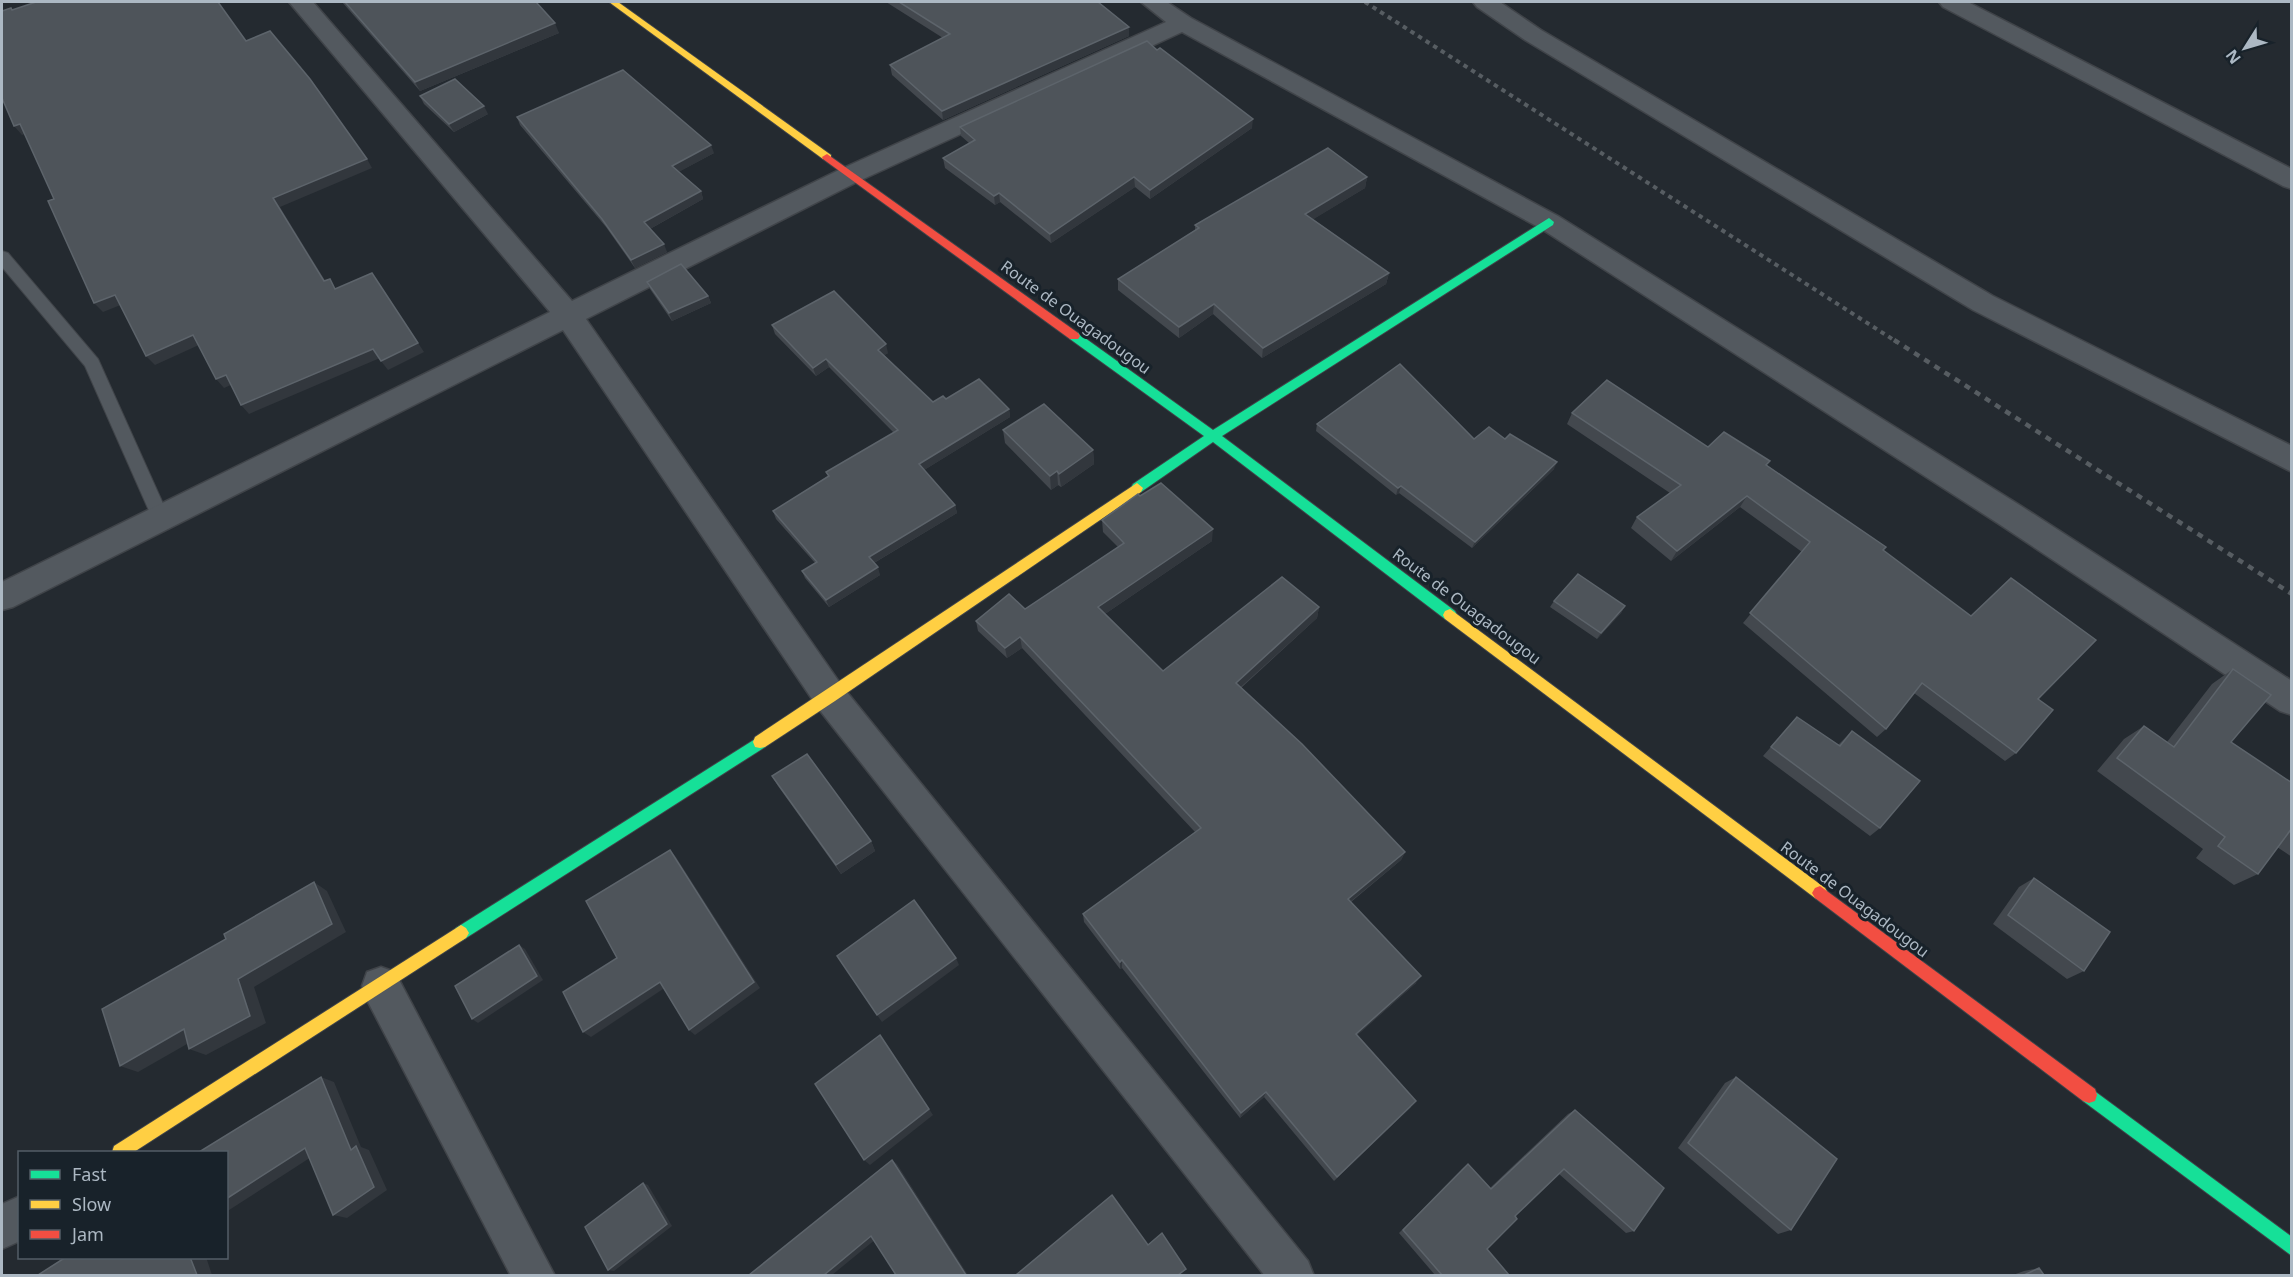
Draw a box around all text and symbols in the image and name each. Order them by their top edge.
north arrow [2215,18,2275,78]
text: N [2220,45,2246,69]
street label: Route de Ouagadougou [997,255,1155,379]
street label: Route de Ouagadougou [1388,543,1546,669]
street label: Route de Ouagadougou [1776,836,1934,962]
legend [18,1151,228,1259]
text: Fast [72,1162,107,1186]
text: Slow [72,1192,111,1216]
text: Jam [70,1222,104,1246]

